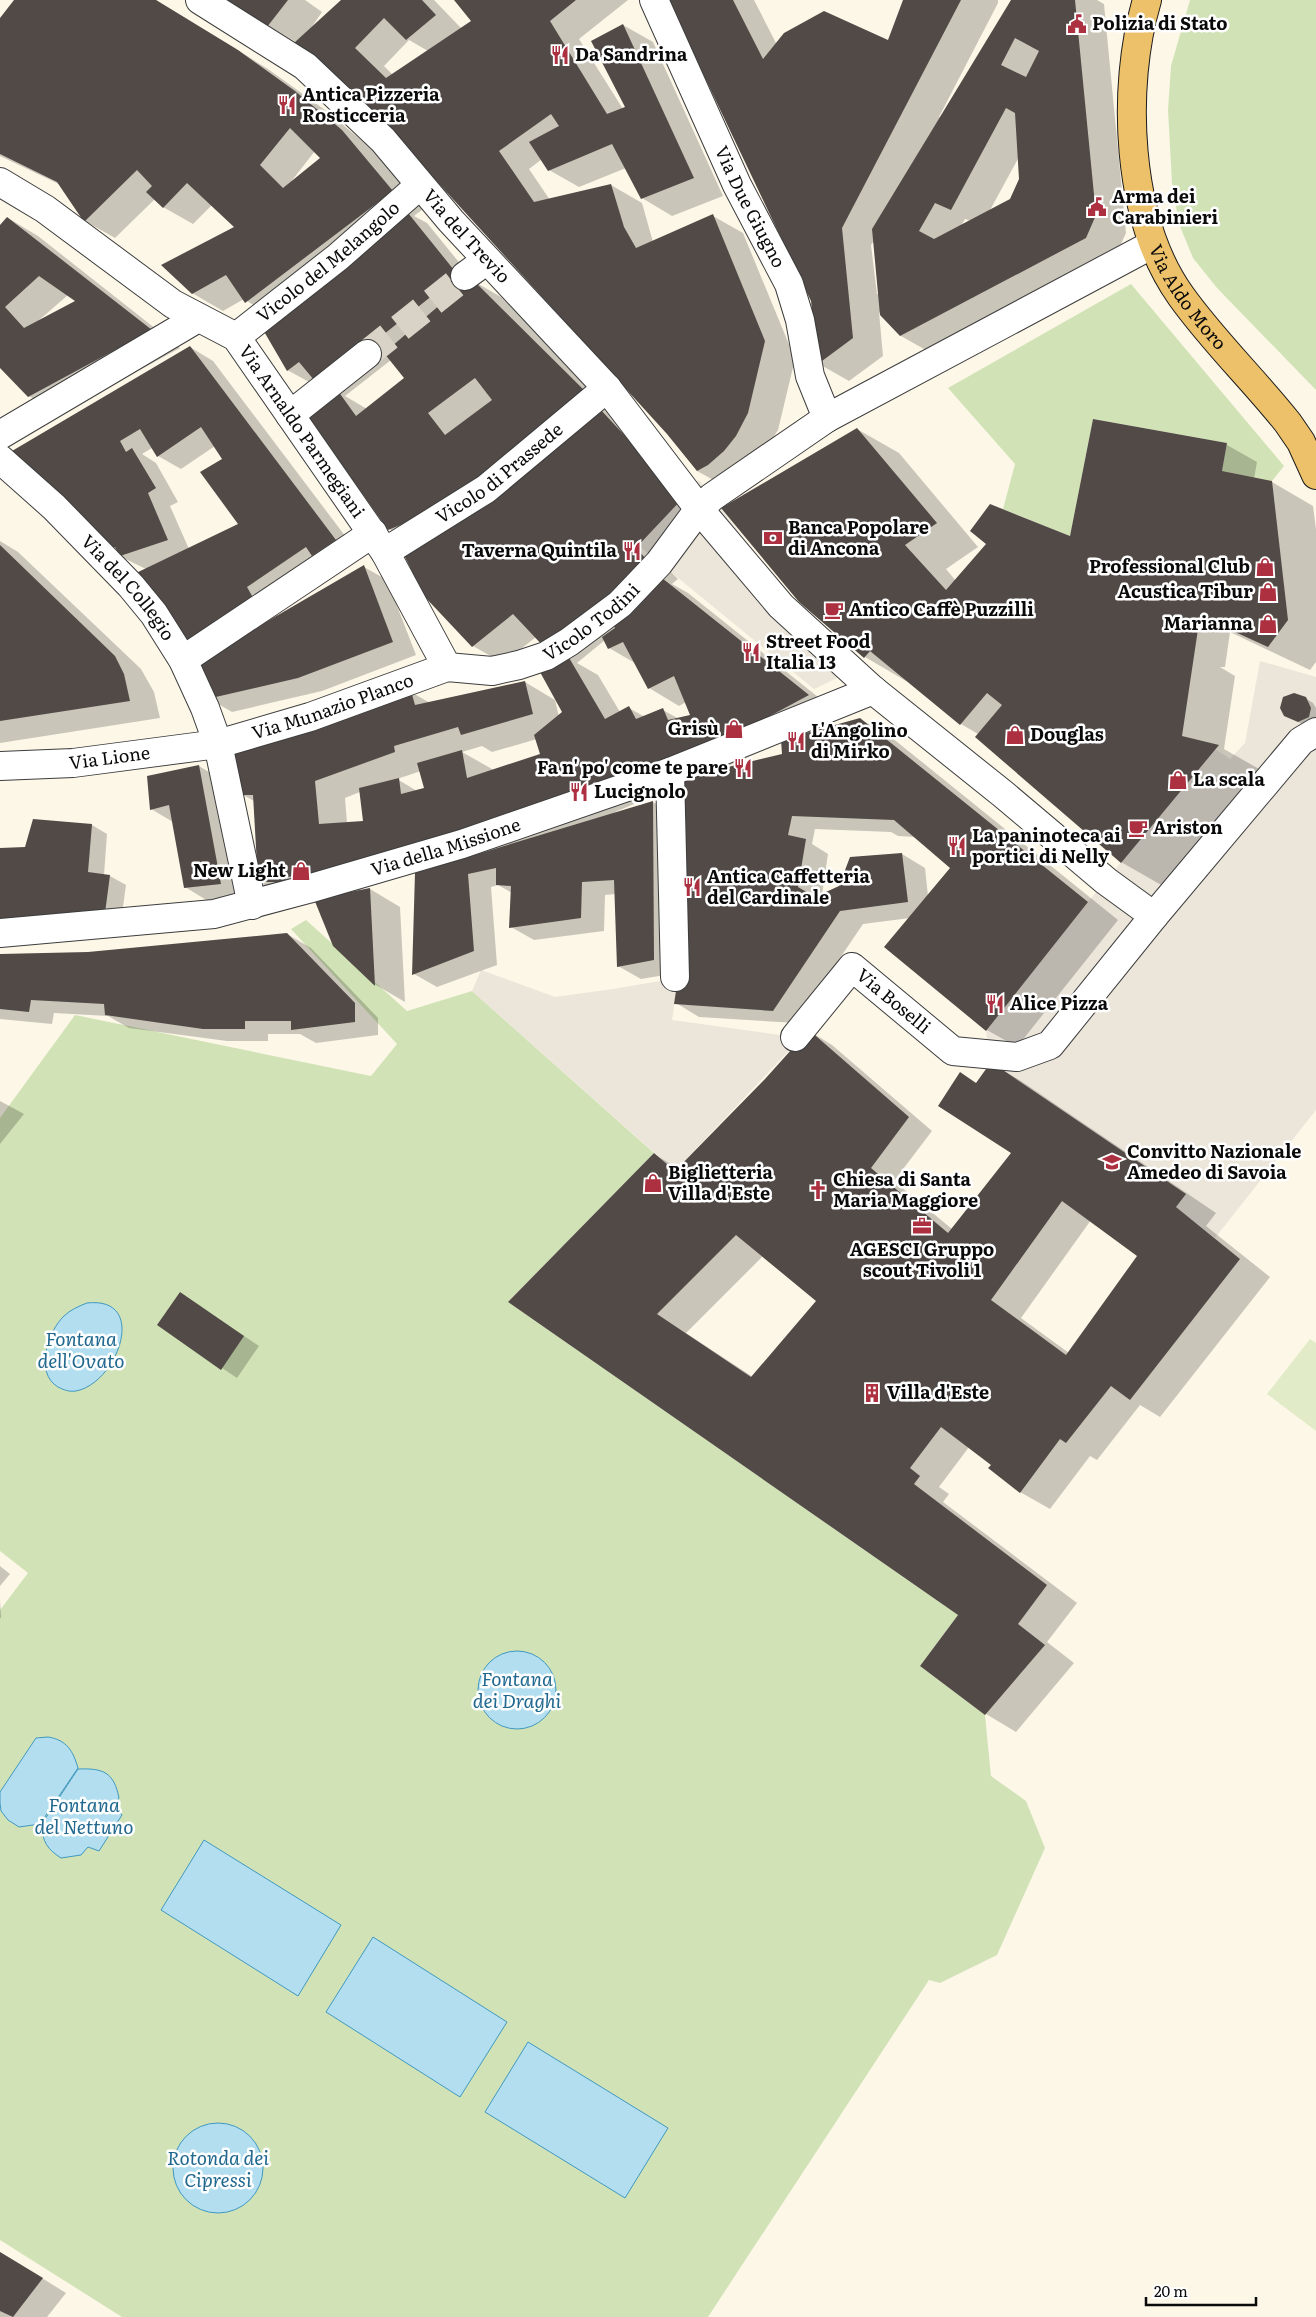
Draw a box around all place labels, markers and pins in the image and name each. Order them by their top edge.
place label: Polizia di Stato [1092,9,1228,36]
public building icon: Polizia di Stato [1066,13,1088,35]
place label: Da Sandrina [575,40,688,67]
restaurant icon: Da Sandrina [549,44,571,66]
place label: Antica Pizzeria Rosticceria [302,80,440,128]
restaurant icon: Antica Pizzeria Rosticceria [276,94,298,116]
place label: Arma dei Carabinieri [1112,182,1219,230]
public building icon: Arma dei Carabinieri [1086,196,1108,218]
place label: Banca Popolare di Ancona [788,513,929,561]
bank icon: Banca Popolare di Ancona [762,527,784,549]
place label: Taverna Quintila [461,536,618,563]
restaurant icon: Taverna Quintila [621,540,643,562]
place label: Professional Club [1089,552,1250,579]
shop icon: Professional Club [1254,556,1276,578]
place label: Acustica Tibur [1117,577,1253,604]
shop icon: Acustica Tibur [1257,581,1279,603]
place label: Antico Caffè Puzzilli [849,595,1034,622]
cafe icon: Antico Caffè Puzzilli [823,599,845,621]
place label: Marianna [1163,609,1254,636]
shop icon: Marianna [1257,613,1279,635]
place label: Street Food Italia 13 [766,627,871,675]
restaurant icon: Street Food Italia 13 [740,641,762,663]
place label: Grisù [668,714,719,741]
place label: L'Angolino di Mirko [811,716,908,764]
shop icon: Grisù [723,718,745,740]
place label: Douglas [1030,720,1104,747]
shop icon: Douglas [1004,724,1026,746]
restaurant icon: L'Angolino di Mirko [785,730,807,752]
place label: Fa n' po' come te pare [537,753,728,780]
restaurant icon: Fa n' po' come te pare [732,757,754,779]
place label: La scala [1193,765,1265,792]
shop icon: La scala [1167,769,1189,791]
place label: Lucignolo [594,777,686,804]
restaurant icon: Lucignolo [568,781,590,803]
place label: Ariston [1153,813,1223,840]
cafe icon: Ariston [1127,817,1149,839]
place label: La paninoteca ai portici di Nelly [972,821,1121,869]
restaurant icon: La paninoteca ai portici di Nelly [946,835,968,857]
place label: New Light [193,856,286,883]
shop icon: New Light [290,860,312,882]
place label: Antica Caffetteria del Cardinale [707,862,871,910]
restaurant icon: Antica Caffetteria del Cardinale [681,876,703,898]
place label: Alice Pizza [1010,989,1109,1016]
restaurant icon: Alice Pizza [984,993,1006,1015]
place label: Convitto Nazionale Amedeo di Savoia [1127,1137,1302,1185]
school or university icon: Convitto Nazionale Amedeo di Savoia [1101,1151,1123,1173]
place label: Biglietteria Villa d'Este [668,1158,774,1206]
place label: Chiesa di Santa Maria Maggiore [833,1165,978,1213]
shop icon: Biglietteria Villa d'Este [642,1172,664,1194]
church icon: Chiesa di Santa Maria Maggiore [807,1179,829,1201]
office icon: AGESCI Gruppo scout Tivoli 1 [911,1215,933,1237]
place label: AGESCI Gruppo scout Tivoli 1 [850,1235,994,1283]
place label: Villa d'Este [887,1378,989,1405]
building icon: Villa d'Este [861,1382,883,1404]

